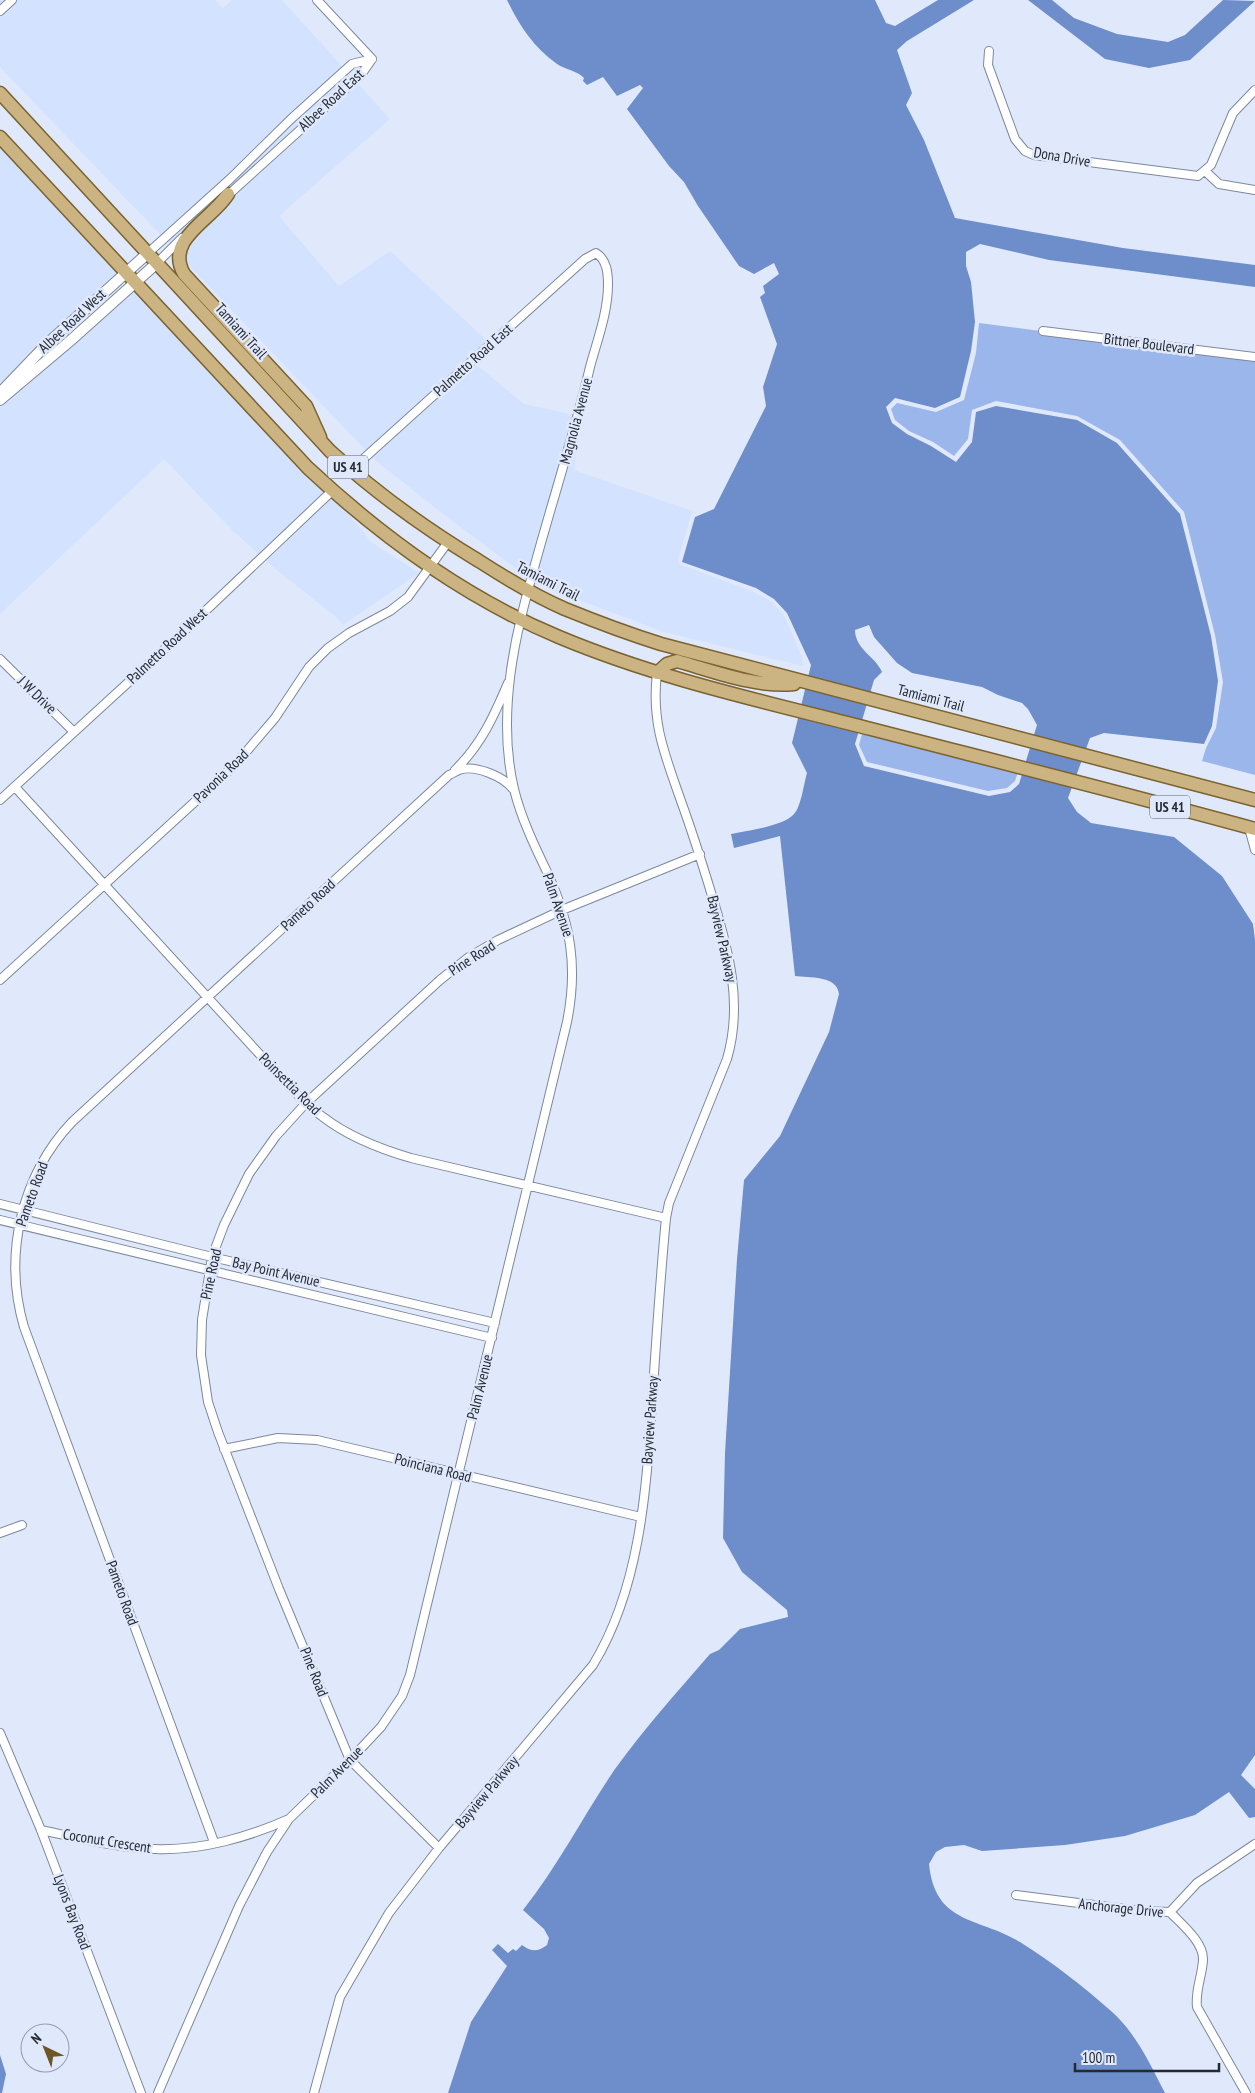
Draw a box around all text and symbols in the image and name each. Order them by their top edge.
street label: Albee Road East [294,64,367,135]
street label: Dona Drive [1032,142,1092,171]
street label: Albee Road West [34,284,110,357]
street label: Tamiami Trail [211,299,272,363]
street label: Palmetto Road East [429,319,516,400]
street label: Bittner Boulevard [1103,329,1195,358]
street label: Magnolia Avenue [555,376,596,466]
road number: US 41 [328,456,368,478]
street label: Tamiami Trail [513,557,584,605]
street label: Palmetto Road West [122,604,211,688]
street label: J W Drive [13,671,61,718]
street label: Tamiami Trail [896,679,967,716]
street label: Pavonia Road [189,745,252,807]
road number: US 41 [1150,796,1190,819]
street label: Palm Avenue [539,870,578,939]
street label: Pameto Road [276,875,339,935]
street label: Bayview Parkway [703,894,742,985]
street label: Pine Road [445,936,499,980]
street label: Poinsettia Road [255,1049,325,1119]
street label: Pameto Road [11,1159,52,1229]
street label: Pine Road [196,1247,225,1301]
street label: Bay Point Avenue [231,1252,322,1291]
street label: Palm Avenue [462,1352,497,1421]
street label: Bayview Parkway [637,1375,662,1465]
street label: Poinciana Road [393,1449,474,1486]
street label: Pameto Road [102,1558,143,1628]
street label: Pine Road [296,1644,333,1699]
street label: Palm Avenue [306,1741,367,1802]
street label: Bayview Parkway [451,1751,523,1832]
street label: Coconut Crescent [62,1824,152,1857]
street label: Lyons Bay Road [49,1872,96,1952]
street label: Anchorage Drive [1078,1894,1164,1921]
north arrow [20,2023,70,2073]
text: N [27,2029,45,2048]
scale bar [1075,2040,1219,2072]
text: 100 m [1082,2048,1115,2067]

